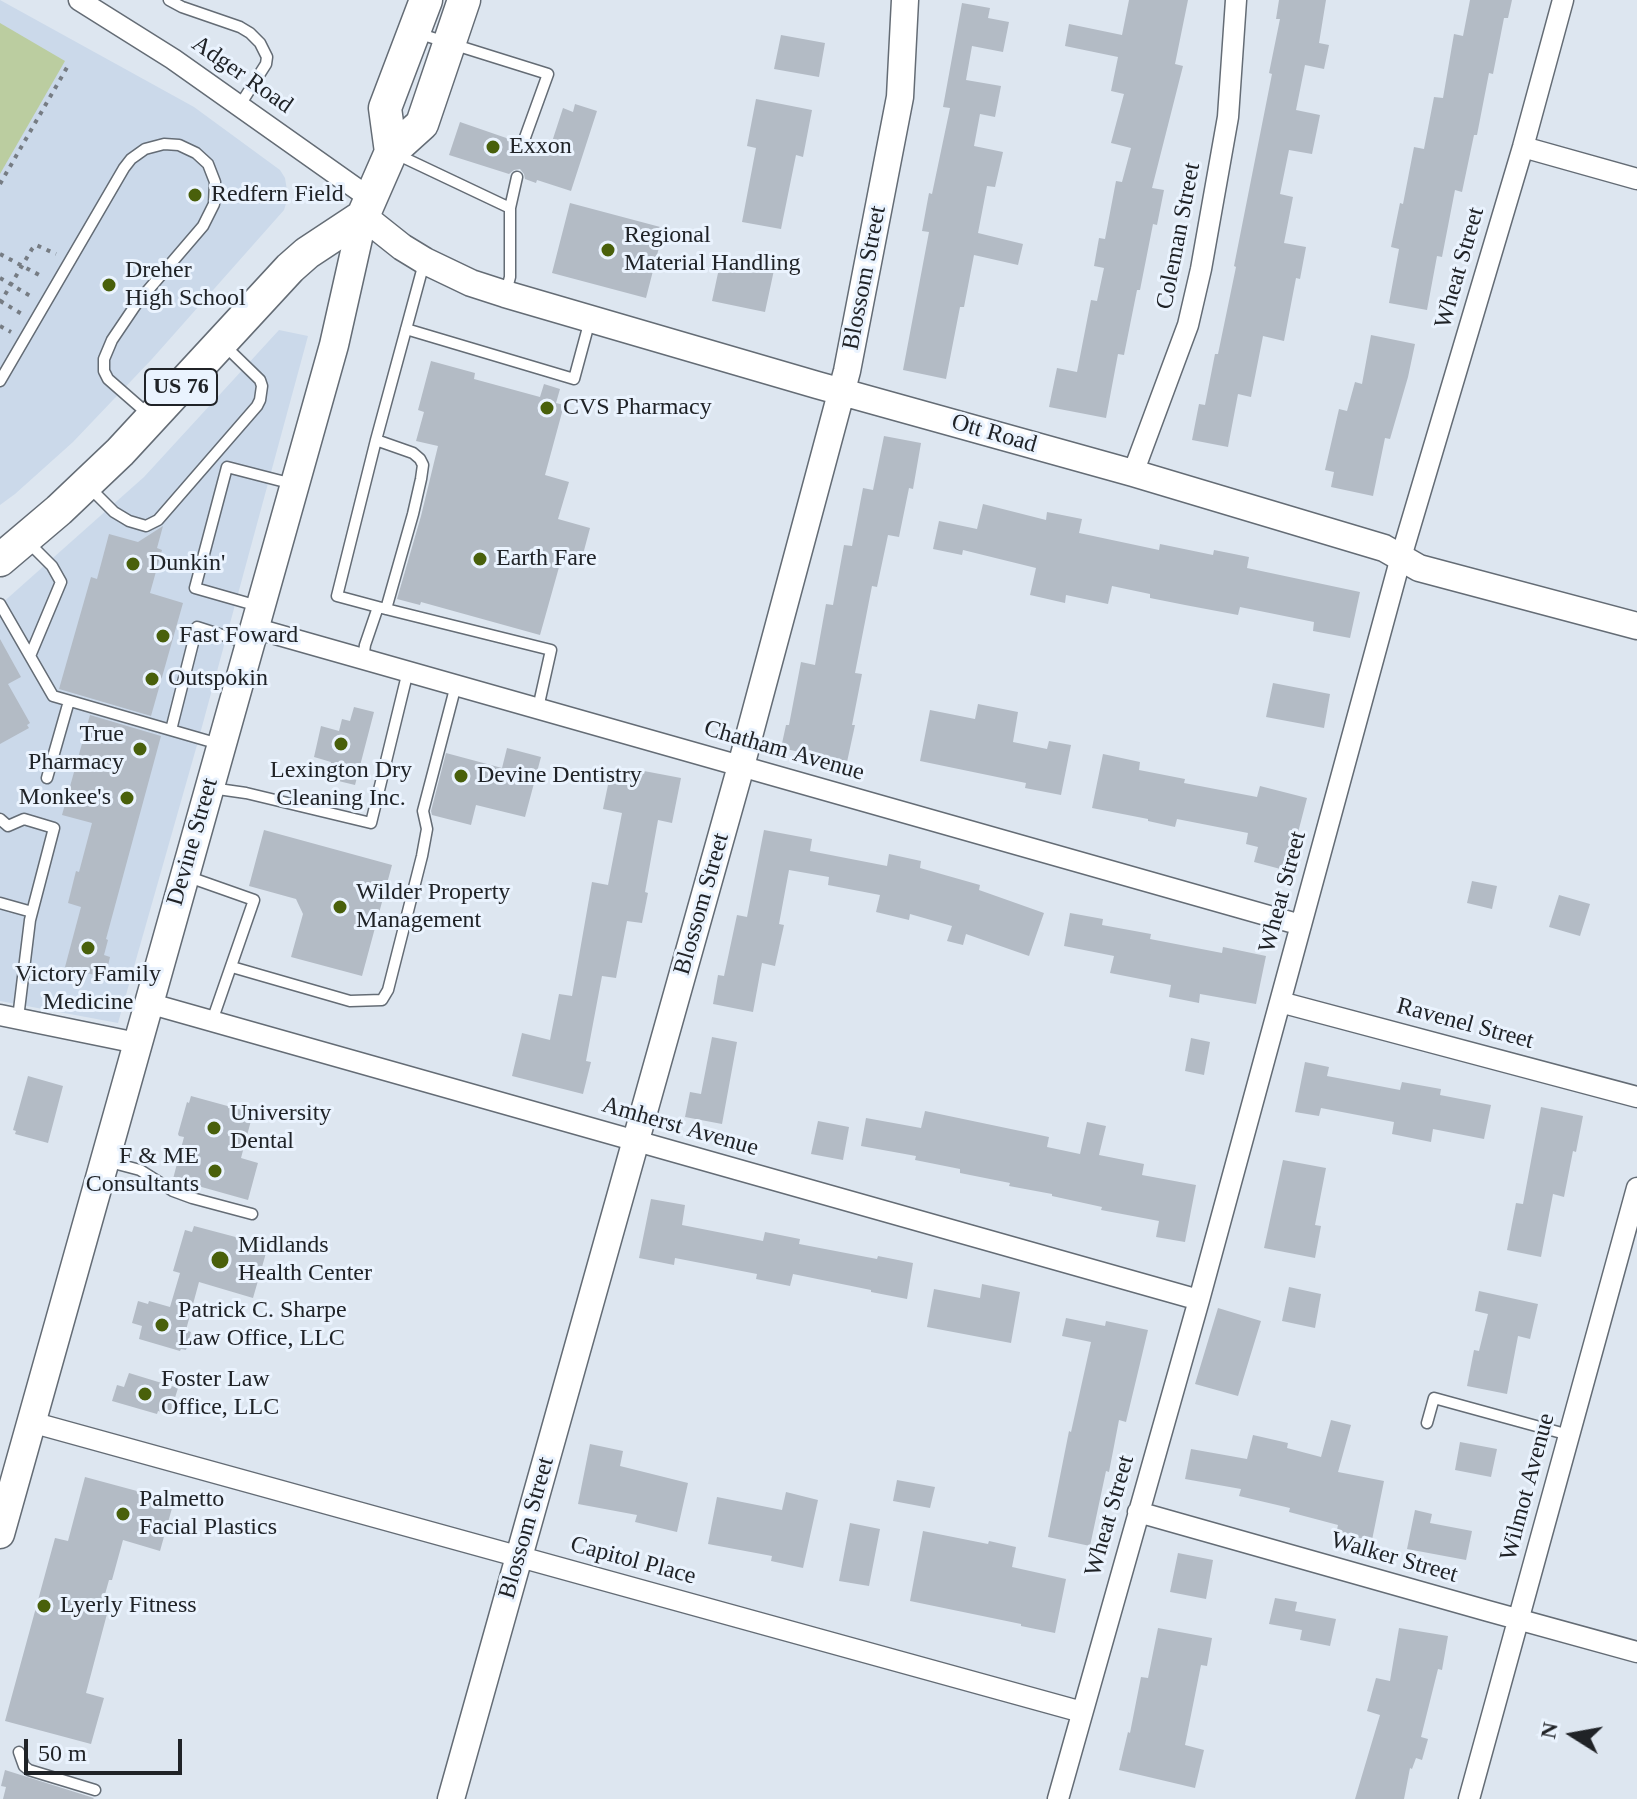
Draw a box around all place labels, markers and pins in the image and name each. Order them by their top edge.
place label: Exxon [509,133,572,161]
marker: Exxon [484,138,502,156]
place label: Redfern Field [211,181,344,209]
marker: Redfern Field [186,186,204,204]
place label: Regional Material Handling [624,222,801,278]
marker: Regional Material Handling [599,241,617,259]
place label: Dreher High School [125,257,246,313]
marker: Dreher High School [100,276,118,294]
place label: CVS Pharmacy [563,394,712,422]
marker: CVS Pharmacy [538,399,556,417]
place label: Earth Fare [496,545,597,573]
place label: Dunkin' [149,550,225,578]
marker: Earth Fare [471,550,489,568]
marker: Dunkin' [124,555,142,573]
place label: Fast Foward [179,622,298,650]
marker: Fast Foward [154,627,172,645]
place label: Outspokin [168,665,268,693]
marker: Outspokin [143,670,161,688]
place label: True Pharmacy [28,721,124,777]
marker: Lexington Dry Cleaning Inc. [332,735,350,753]
marker: True Pharmacy [131,740,149,758]
place label: Lexington Dry Cleaning Inc. [270,757,412,813]
place label: Devine Dentistry [477,762,642,790]
marker: Devine Dentistry [452,767,470,785]
place label: Monkee's [19,784,111,812]
marker: Monkee's [118,789,136,807]
place label: Wilder Property Management [356,879,510,935]
marker: Wilder Property Management [331,898,349,916]
marker: Victory Family Medicine [79,939,97,957]
place label: Victory Family Medicine [15,961,161,1017]
place label: University Dental [230,1100,331,1156]
marker: University Dental [205,1119,223,1137]
place label: F & ME Consultants [86,1143,199,1199]
marker: F & ME Consultants [206,1162,224,1180]
place label: Midlands Health Center [238,1232,372,1288]
marker: Midlands Health Center [209,1249,231,1271]
place label: Patrick C. Sharpe Law Office, LLC [178,1297,347,1353]
marker: Patrick C. Sharpe Law Office, LLC [153,1316,171,1334]
place label: Foster Law Office, LLC [161,1366,279,1422]
marker: Foster Law Office, LLC [136,1385,154,1403]
place label: Palmetto Facial Plastics [139,1486,277,1542]
marker: Palmetto Facial Plastics [114,1505,132,1523]
place label: Lyerly Fitness [60,1592,197,1620]
marker: Lyerly Fitness [35,1597,53,1615]

